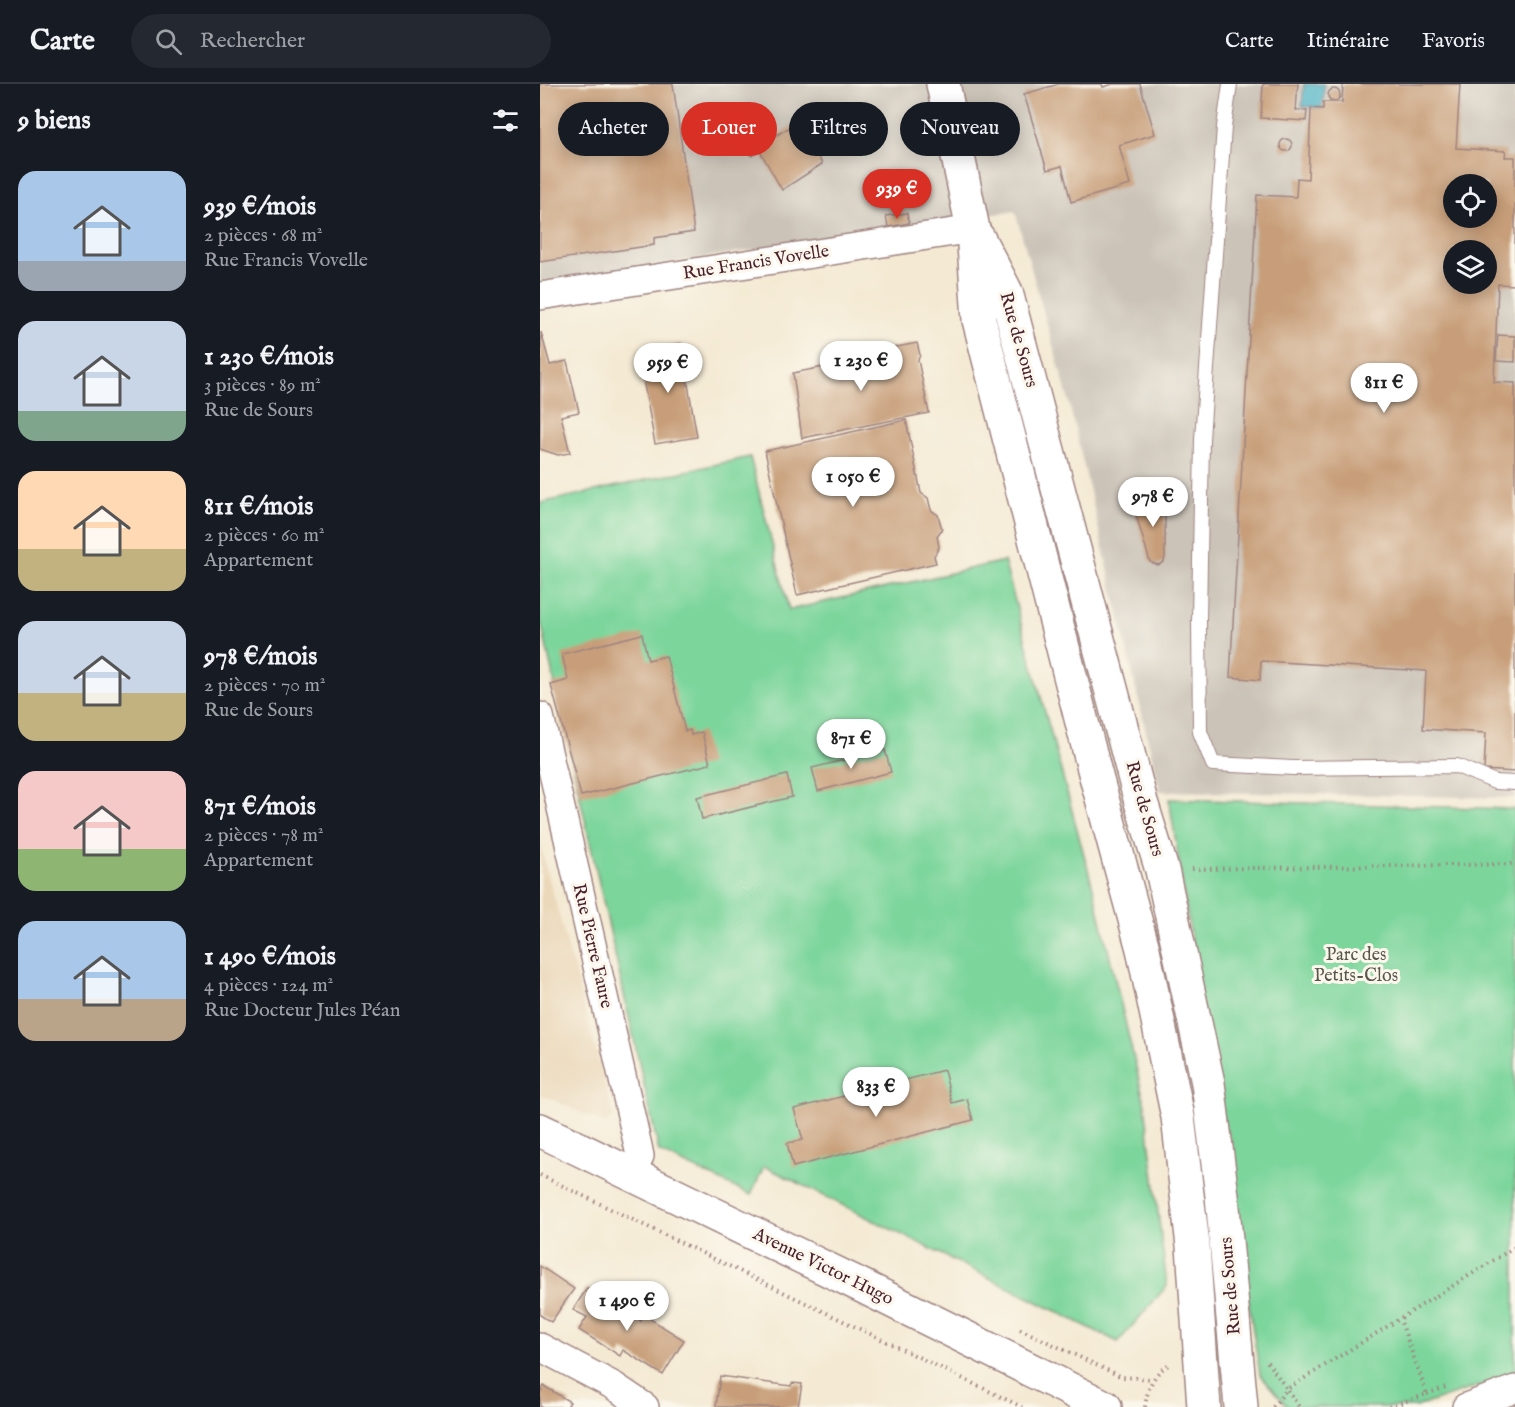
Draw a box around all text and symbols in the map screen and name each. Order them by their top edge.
search box [131,14,551,68]
text: Carte [30,24,95,59]
icon: search [152,25,185,58]
text: Rechercher [200,27,305,55]
text: Carte [1225,28,1274,55]
text: Itinéraire [1307,28,1389,55]
text: Favoris [1422,28,1485,55]
chip: Acheter [558,102,669,156]
chip: Louer [681,102,777,156]
chip: Filtres [789,102,888,156]
chip: Nouveau [900,102,1020,156]
text: 9 biens [18,104,91,137]
icon: filters [489,104,522,137]
pin: 939 € [855,169,939,220]
map controls [1443,174,1497,294]
button: locate [1443,174,1497,228]
text: 939 € [876,176,918,201]
text: 939 €/mois [204,190,316,223]
icon: home [66,195,138,267]
text: 2 pièces · 68 m² [204,223,323,248]
street label: Rue Francis Vovelle [681,240,831,286]
button: layers [1443,240,1497,294]
text: Rue Francis Vovelle [204,248,368,273]
street label: Rue de Sours [993,290,1043,390]
text: 1 230 €/mois [204,340,334,373]
pin: 1 230 € [806,341,916,392]
pin: 959 € [626,343,710,394]
icon: home [66,345,138,417]
text: 1 230 € [834,348,888,373]
text: 959 € [648,350,688,375]
pin: 811 € [1342,363,1426,414]
text: 811 € [1365,370,1403,395]
text: 3 pièces · 89 m² [204,373,321,398]
text: Rue de Sours [204,398,313,423]
pin: 1 050 € [798,457,908,508]
text: 1 050 € [826,464,880,489]
pin: 978 € [1111,477,1195,528]
text: 978 € [1132,484,1174,509]
text: 811 €/mois [204,490,313,523]
icon: home [66,495,138,567]
text: 2 pièces · 60 m² [204,523,325,548]
text: Appartement [204,548,313,573]
text: 978 €/mois [204,640,317,673]
icon: home [66,645,138,717]
text: 2 pièces · 70 m² [204,673,325,698]
text: Rue de Sours [204,698,313,723]
pin: 871 € [809,719,893,770]
text: 871 € [831,726,871,751]
street label: Rue de Sours [1119,759,1169,859]
text: 871 €/mois [204,790,316,823]
icon: home [66,795,138,867]
text: 2 pièces · 78 m² [204,823,323,848]
text: Appartement [204,848,313,873]
street label: Rue Pierre Faure [566,881,618,1011]
text: 1 490 €/mois [204,940,336,973]
park label: Parc des Petits-Clos [1314,944,1398,988]
icon: home [66,945,138,1017]
text: 4 pièces · 124 m² [204,973,333,998]
text: Rue Docteur Jules Péan [204,998,400,1023]
pin: 833 € [834,1067,918,1118]
text: 833 € [857,1074,895,1099]
street label: Avenue Victor Hugo [748,1223,897,1311]
street label: Rue de Sours [1215,1236,1247,1336]
pin: 1 490 € [572,1281,682,1332]
text: 1 490 € [599,1288,655,1313]

